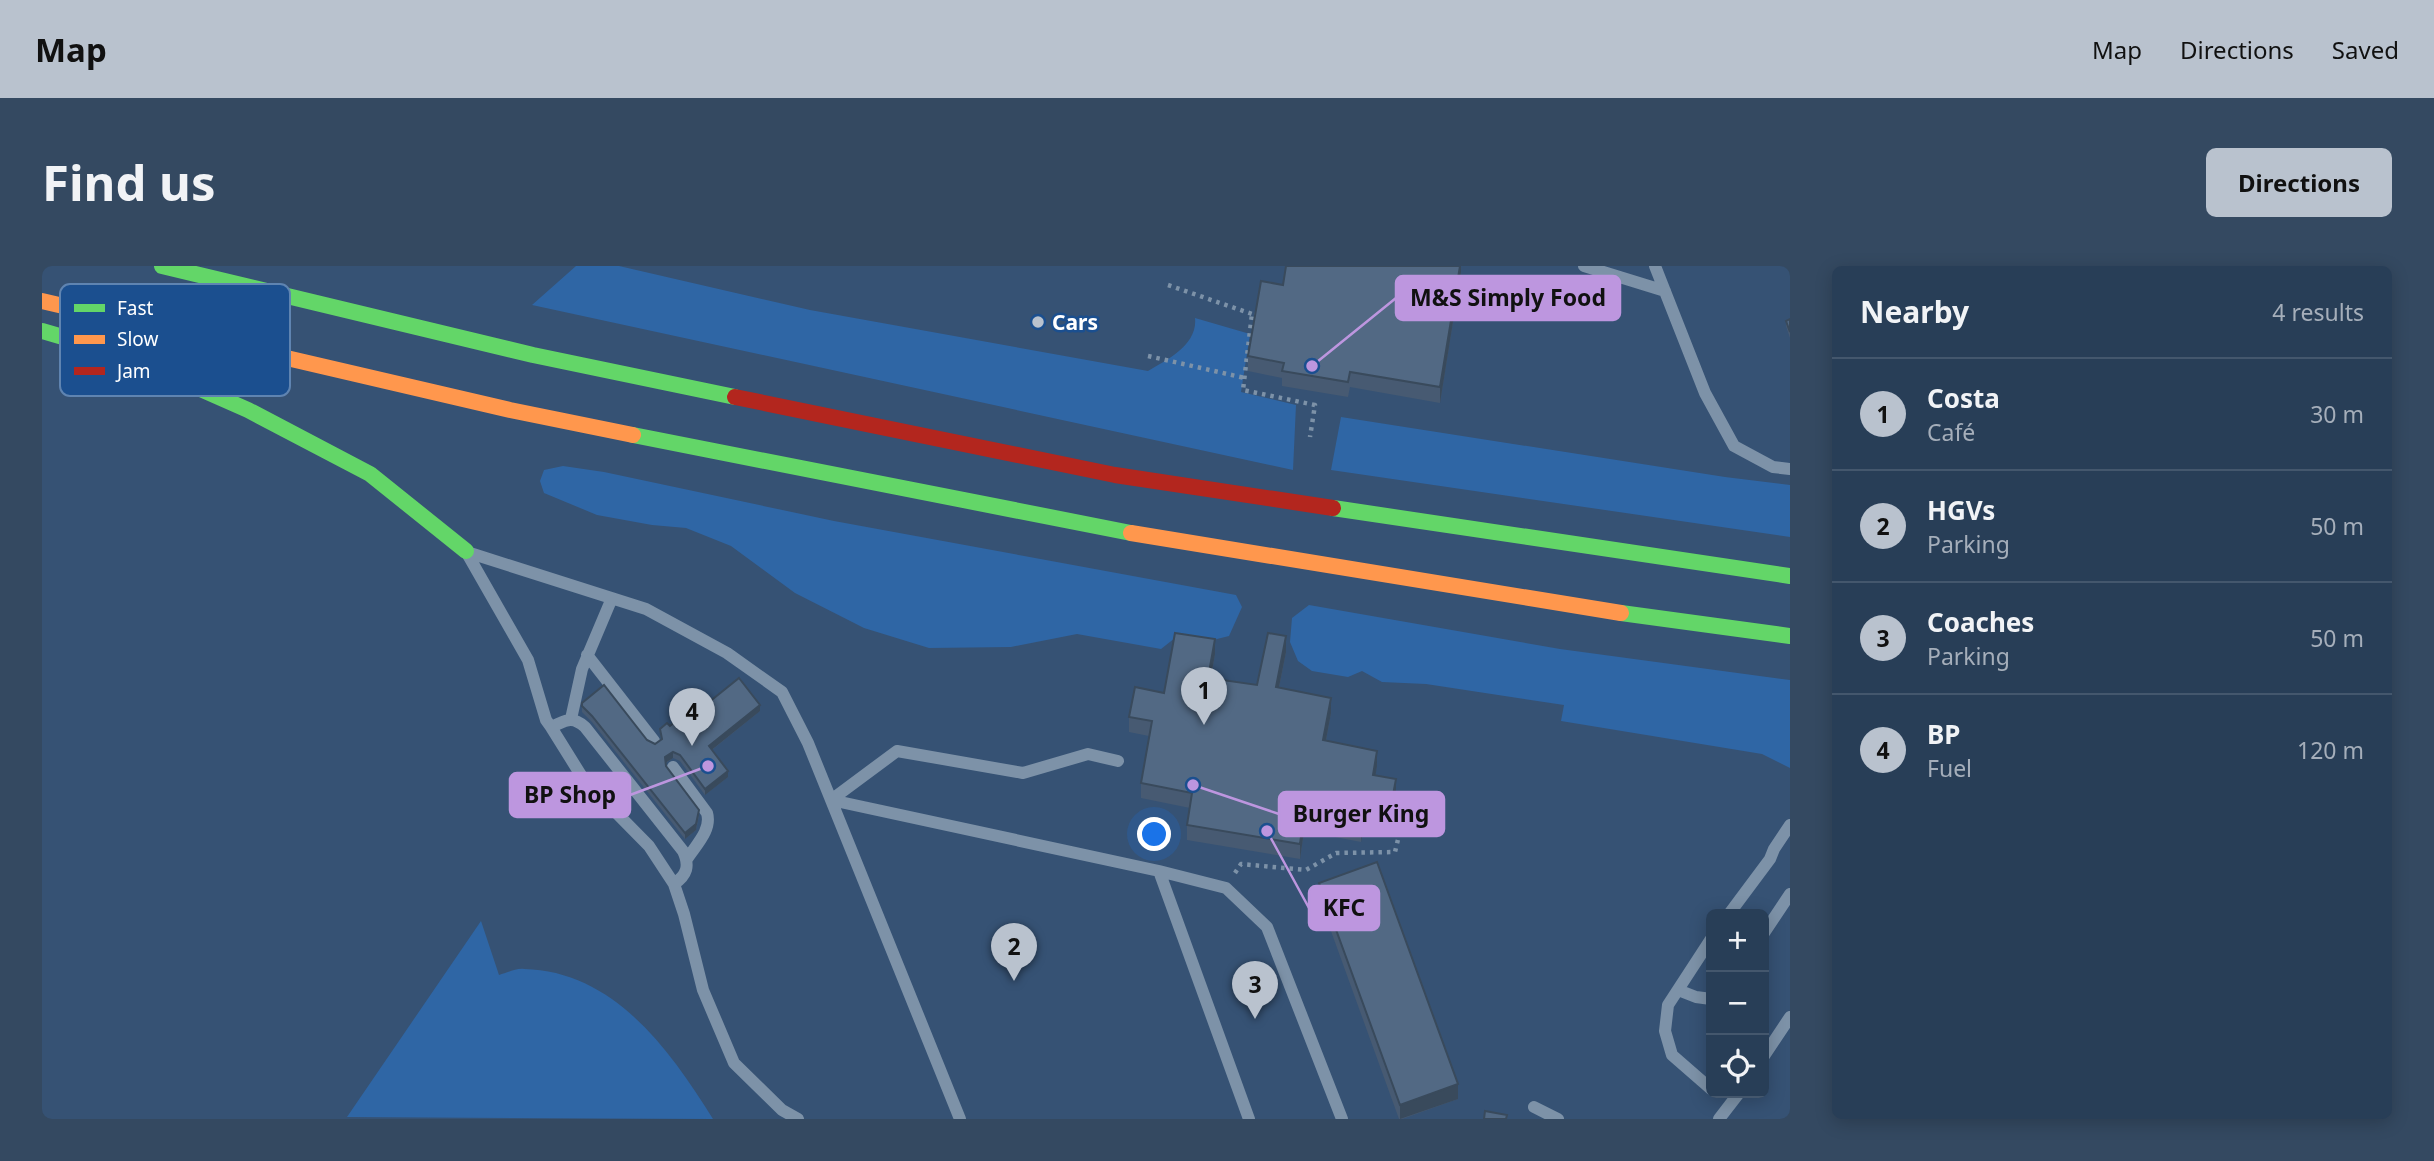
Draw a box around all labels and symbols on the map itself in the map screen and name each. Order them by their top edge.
callout: M&S Simply Food [1396,276,1620,320]
text: M&S Simply Food [1410,281,1606,313]
legend [60,284,290,396]
text: Fast [117,295,154,321]
place label: Cars [1052,308,1098,336]
marker: Cars [1030,314,1046,330]
text: Slow [117,326,158,352]
text: Jam [115,358,151,384]
pin: 1 [1181,667,1227,725]
pin: 4 [669,688,715,746]
callout: BP Shop [510,773,630,817]
text: BP Shop [524,778,616,810]
callout: Burger King [1279,792,1444,836]
text: Burger King [1293,797,1429,829]
your location [1137,817,1171,851]
callout: KFC [1309,886,1379,930]
text: KFC [1323,891,1366,923]
pin: 2 [991,923,1037,981]
pin: 3 [1232,961,1278,1019]

